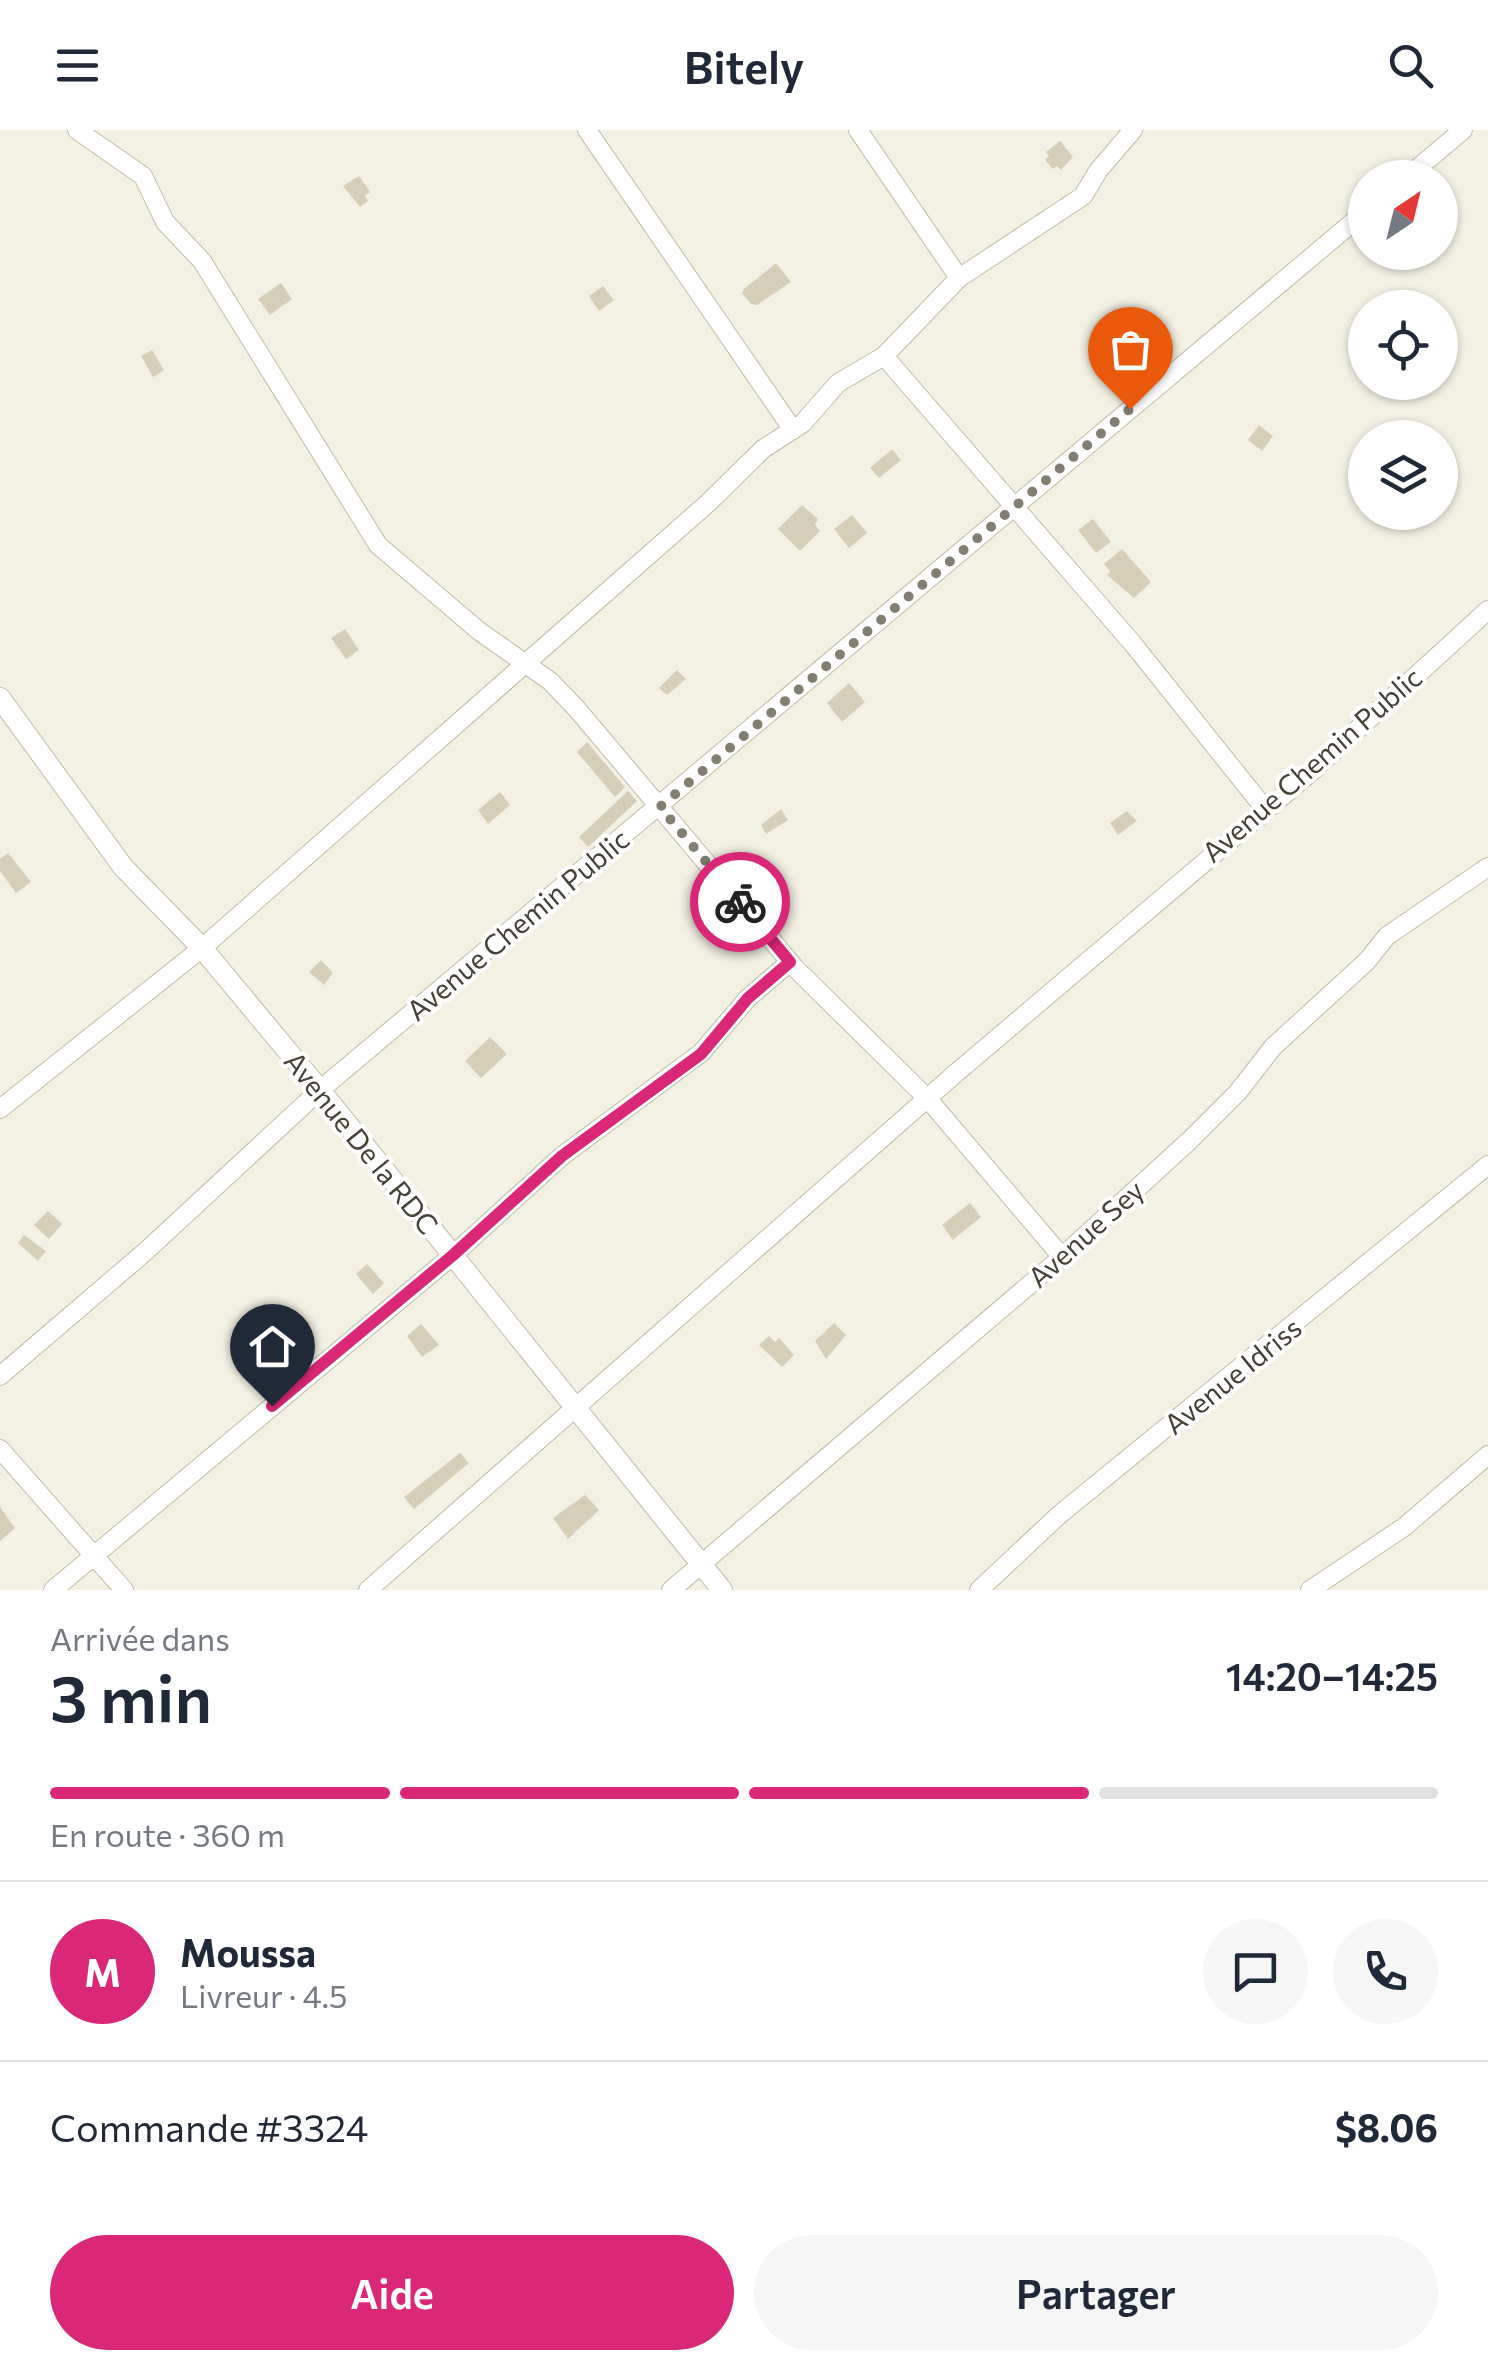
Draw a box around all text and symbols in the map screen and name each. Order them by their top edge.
icon: menu [50,38,105,93]
text: Bitely [684,38,804,93]
icon: search [1383,38,1438,93]
north arrow [1348,160,1458,270]
map controls [1348,160,1458,530]
button: locate [1348,290,1458,400]
pin [1088,307,1173,410]
icon: bag [1103,322,1158,377]
button: layers [1348,420,1458,530]
street label: Avenue Chemin Public [1195,660,1428,869]
street label: Avenue Chemin Public [399,821,635,1027]
courier [690,852,790,952]
icon: bike [713,875,768,930]
street label: Avenue De la RDC [278,1044,446,1241]
street label: Avenue Sey [1020,1172,1150,1294]
pin [230,1304,315,1407]
street label: Avenue Idriss [1157,1310,1308,1441]
icon: home [245,1319,300,1374]
text: Arrivée dans [50,1618,230,1658]
text: 14:20–14:25 [1226,1652,1438,1699]
text: 3 min [50,1656,212,1735]
text: En route · 360 m [50,1814,285,1854]
button: chat [1203,1919,1308,2024]
button: phone [1333,1919,1438,2024]
text: Moussa [180,1928,316,1975]
text: M [84,1948,121,1995]
text: Livreur · 4.5 [180,1975,347,2015]
text: Commande #3324 [50,2103,368,2150]
text: $8.06 [1335,2103,1438,2150]
button: Aide [50,2235,734,2350]
button: Partager [754,2235,1438,2350]

